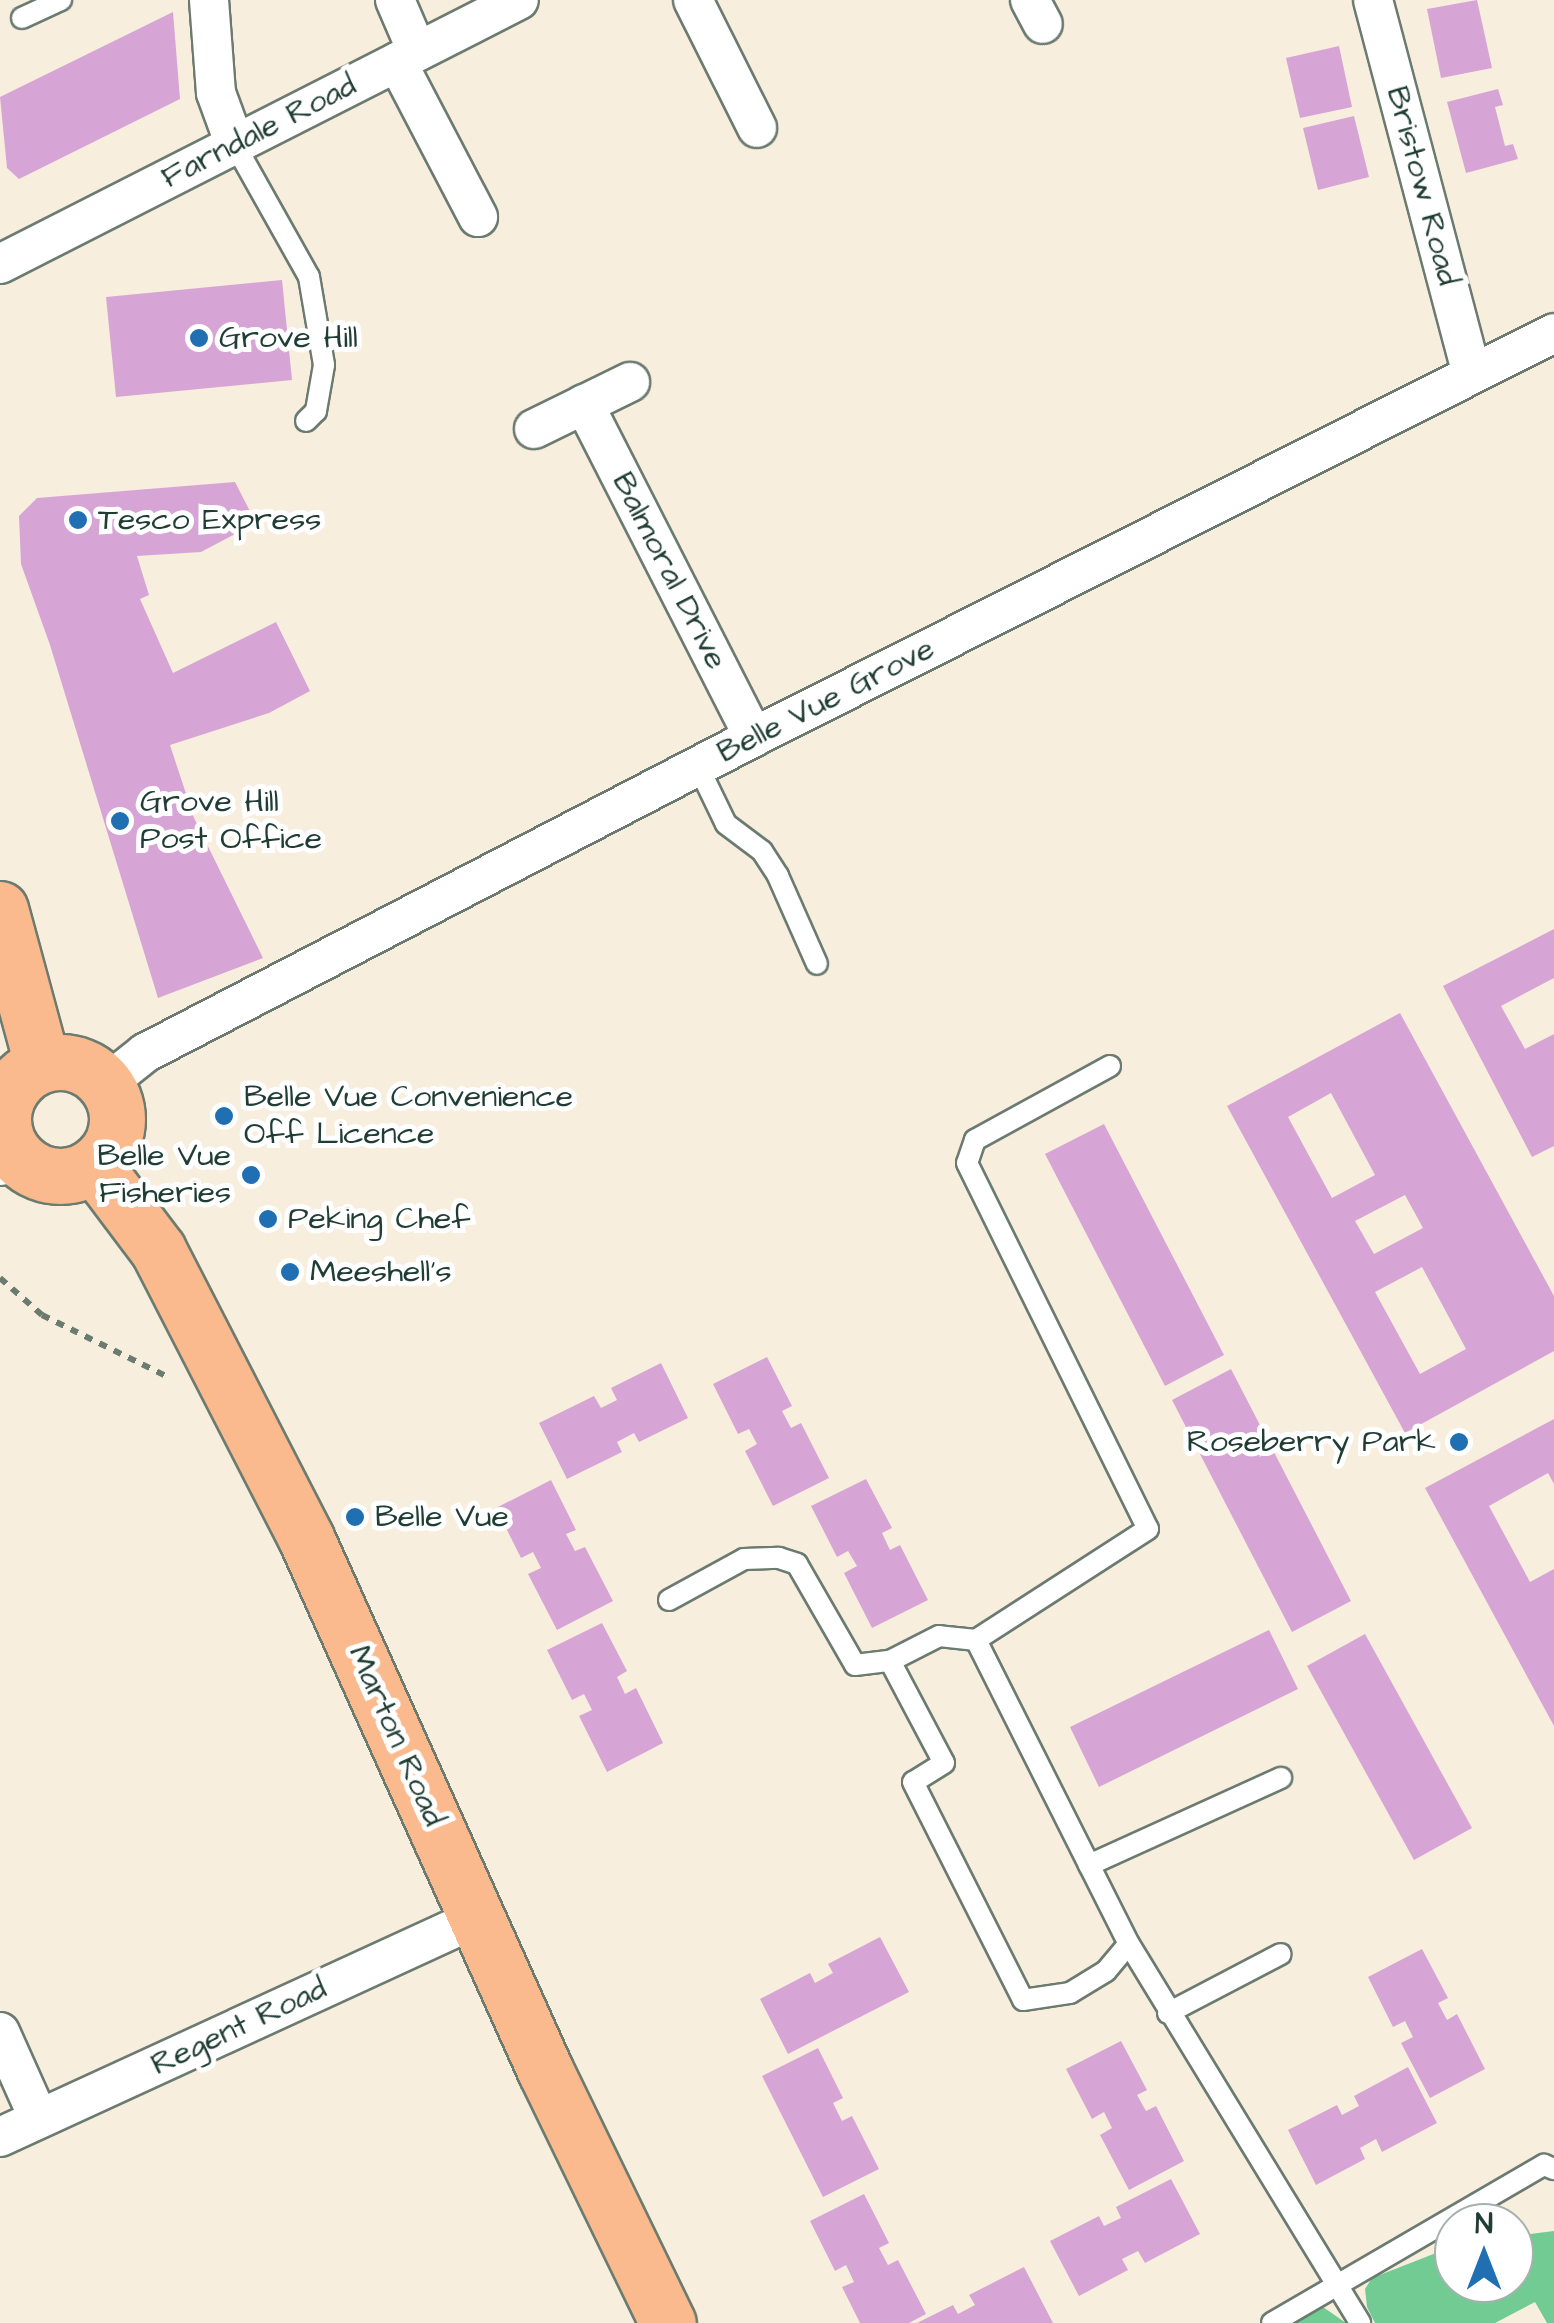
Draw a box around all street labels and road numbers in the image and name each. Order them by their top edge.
street label: Farndale Road [155,66,363,198]
street label: Bristow Road [1377,82,1467,290]
street label: Balmoral Drive [603,466,735,676]
street label: Belle Vue Grove [711,630,941,772]
street label: Marton Road [339,1640,453,1832]
street label: Regent Road [145,1970,333,2084]

